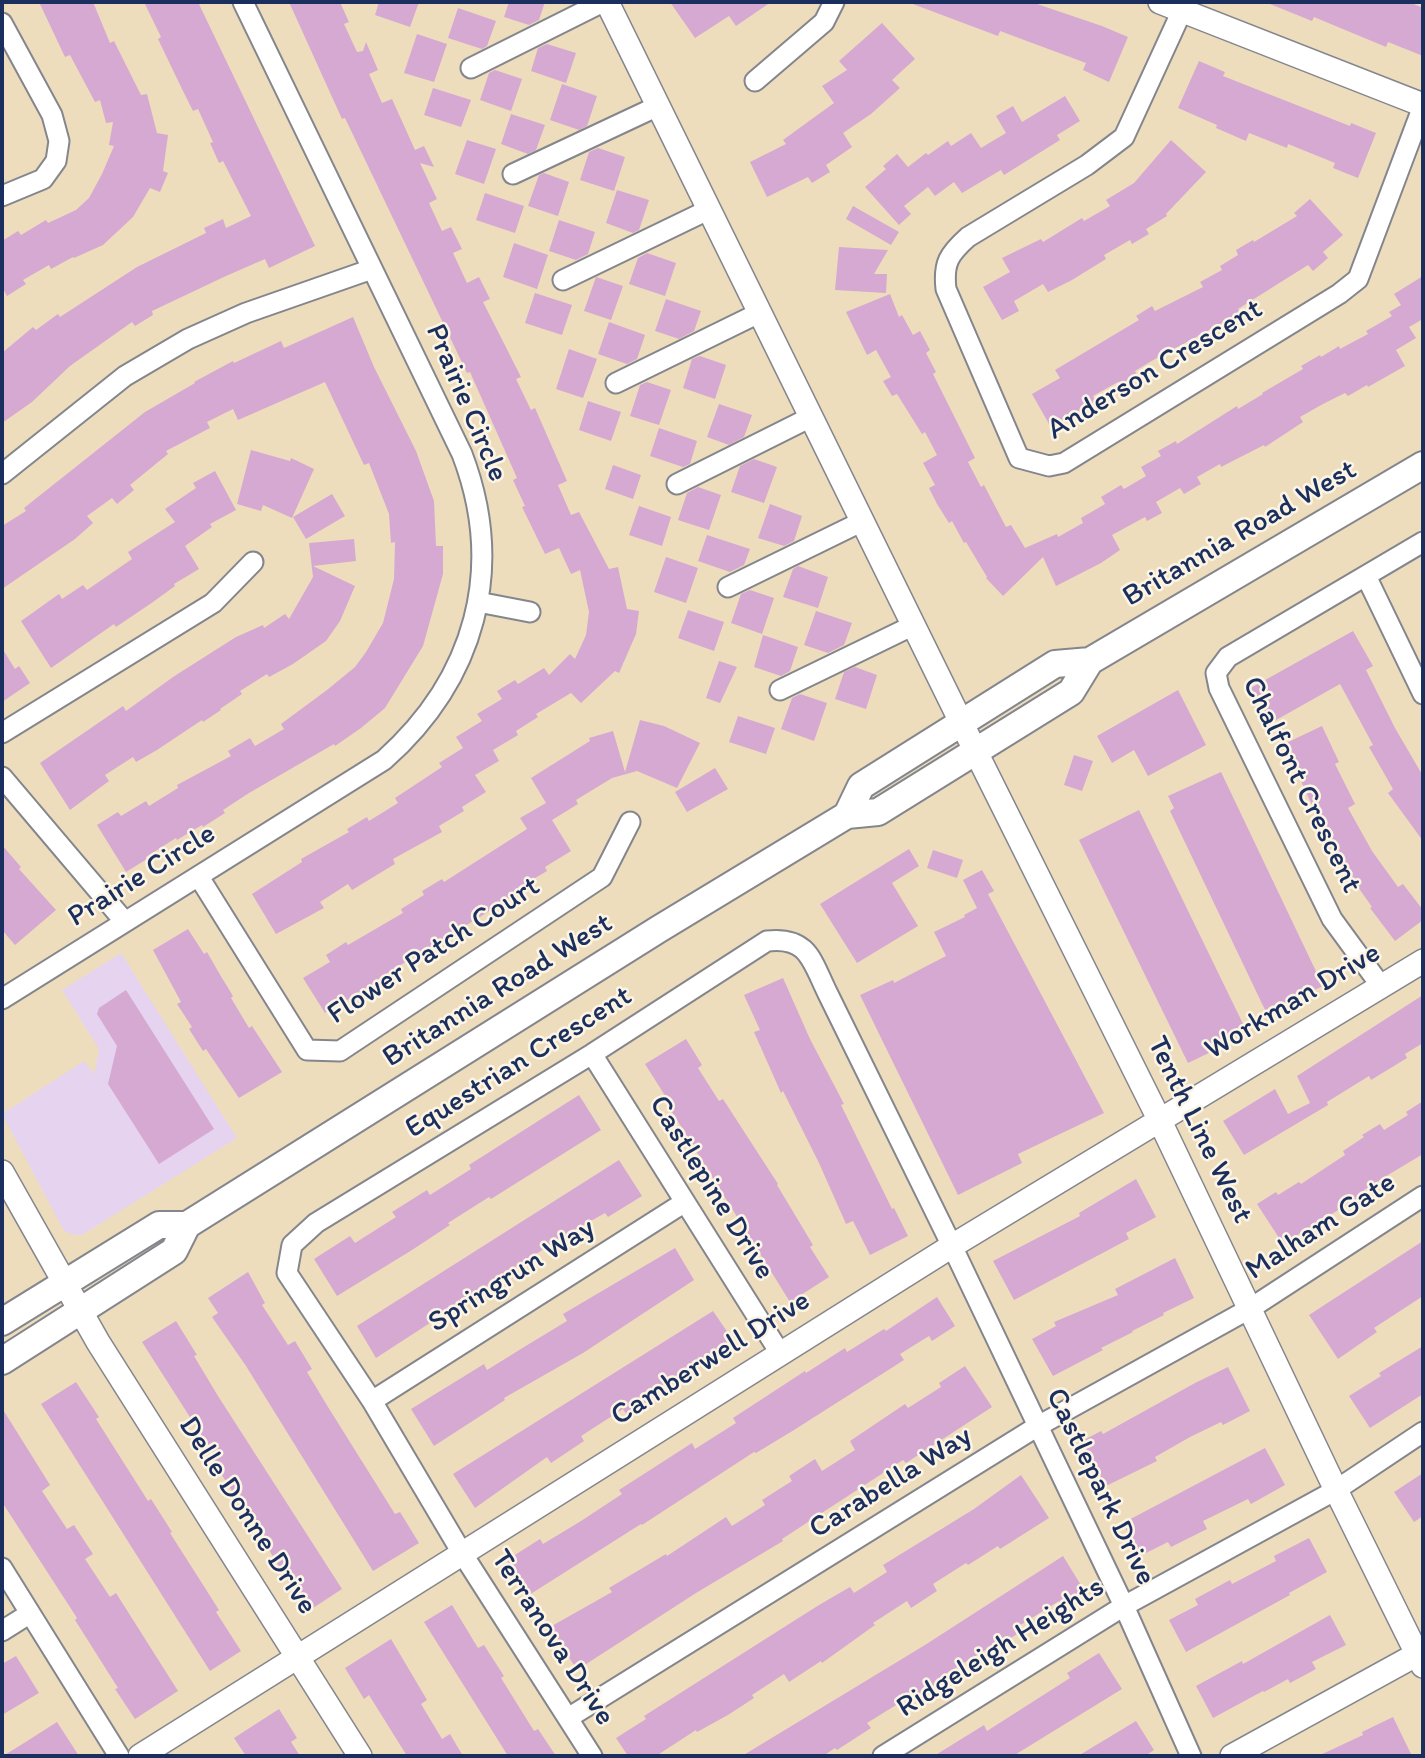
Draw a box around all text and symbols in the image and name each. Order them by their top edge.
street label: Anderson Crescent [1041,292,1269,448]
street label: Prairie Circle [417,319,515,487]
street label: Britannia Road West [1117,452,1363,616]
street label: Chalfont Crescent [1233,671,1369,899]
street label: Prairie Circle [61,816,223,936]
street label: Flower Patch Court [321,869,547,1033]
street label: Britannia Road West [377,906,619,1076]
street label: Workman Drive [1199,935,1387,1069]
street label: Equestrian Crescent [399,979,639,1147]
street label: Tenth Line West [1138,1031,1260,1229]
street label: Castlepine Drive [640,1089,782,1287]
street label: Malham Gate [1239,1165,1403,1289]
street label: Springrun Way [422,1211,602,1341]
street label: Camberwell Drive [605,1283,817,1435]
street label: Castlepark Drive [1037,1383,1163,1591]
street label: Delle Donne Drive [170,1410,324,1622]
street label: Carabella Way [803,1419,979,1547]
street label: Terranova Drive [482,1543,622,1733]
street label: Ridgeleigh Heights [891,1570,1111,1726]

